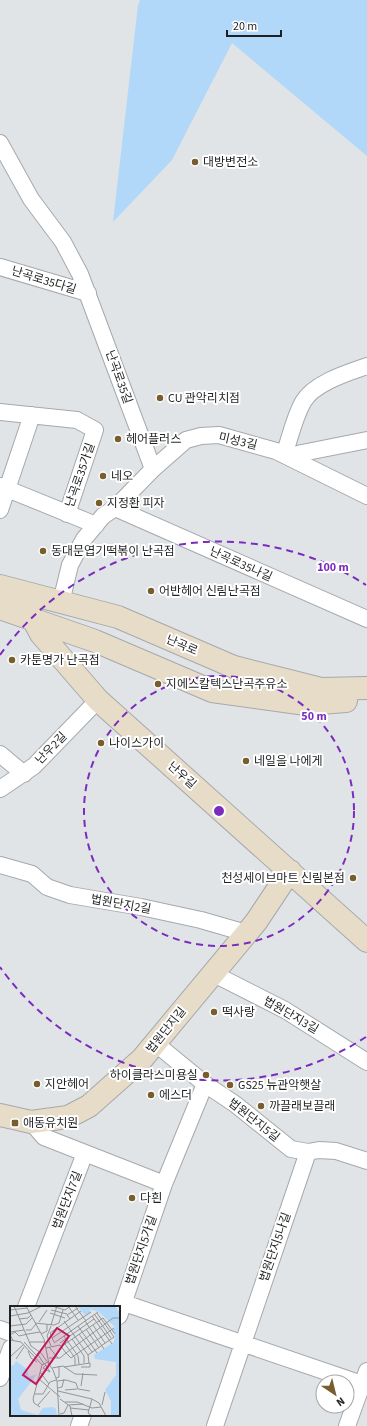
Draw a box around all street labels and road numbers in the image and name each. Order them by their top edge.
street label: 난곡로35다길 [9,263,78,298]
street label: 난곡로35길 [101,348,136,406]
street label: 미성3길 [217,429,259,454]
street label: 난곡로35가길 [62,441,99,510]
street label: 난곡로35나길 [207,543,275,586]
street label: 난곡로 [163,631,200,660]
street label: 난우2길 [32,728,71,768]
street label: 난우길 [164,758,200,793]
street label: 법원단지2길 [89,891,153,918]
street label: 법원단지3길 [260,993,321,1038]
street label: 법원단지길 [142,1004,190,1057]
street label: 법원단지5길 [224,1095,283,1146]
street label: 법원단지7길 [49,1169,86,1232]
street label: 법원단지5나길 [256,1210,295,1284]
street label: 법원단지5가길 [122,1213,161,1287]

